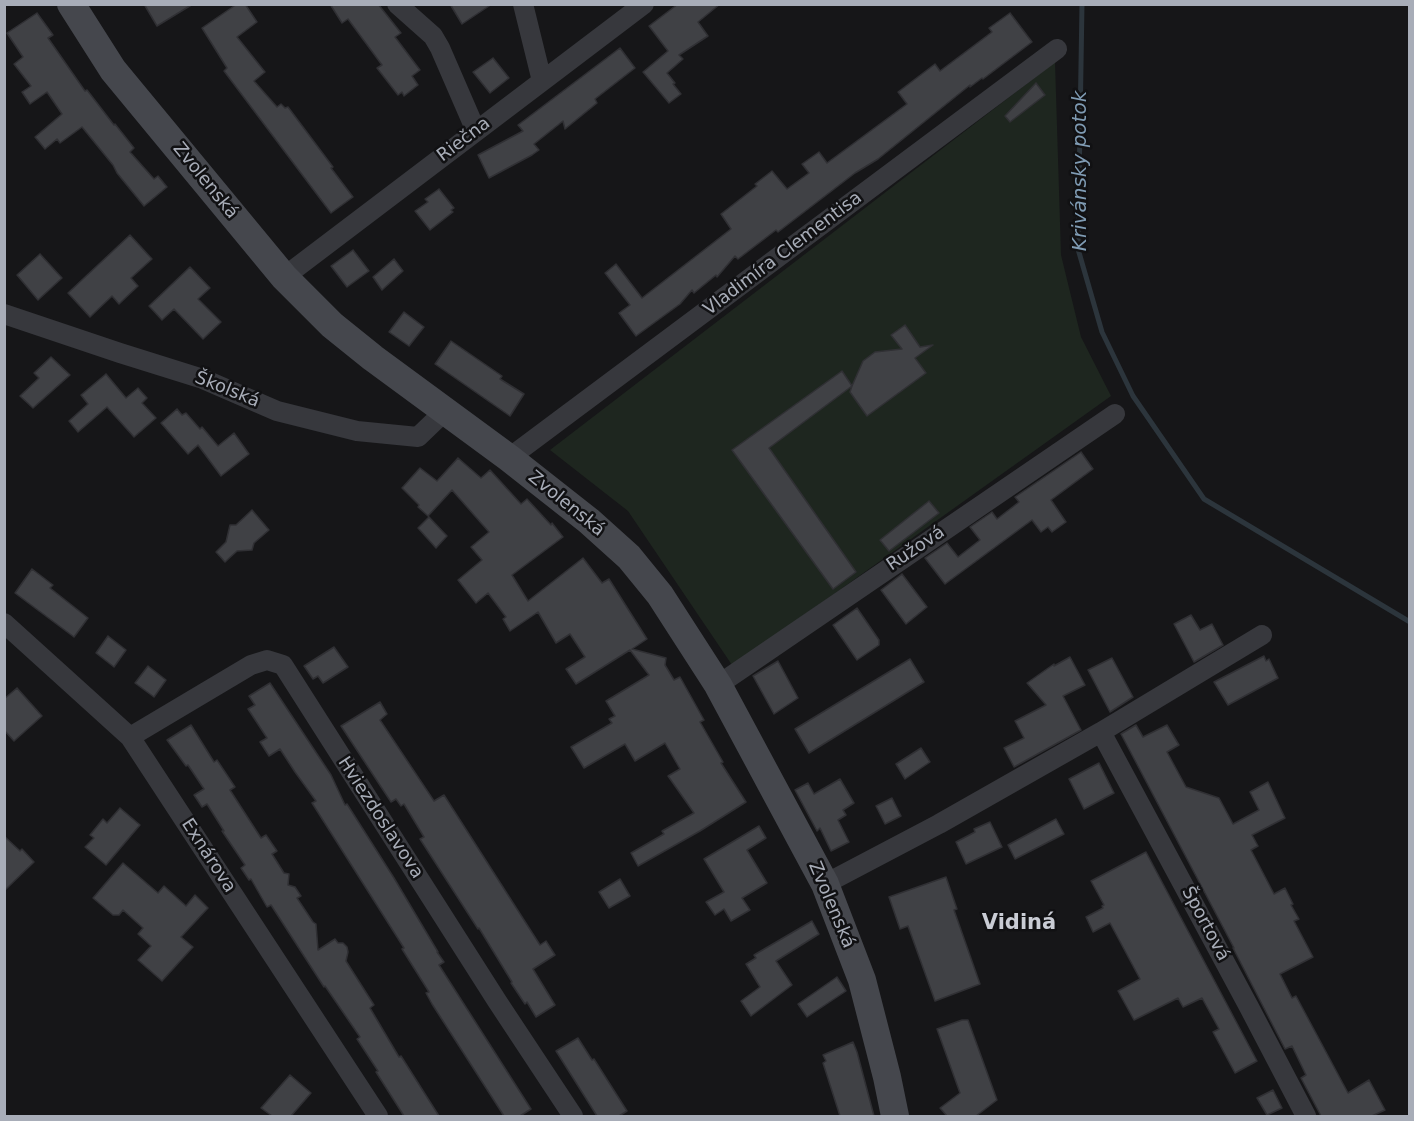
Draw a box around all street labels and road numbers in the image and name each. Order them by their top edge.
street label: Riečna [433,113,495,167]
street label: Zvolenská [168,138,242,224]
street label: Vladimíra Clementisa [700,187,866,321]
street label: Školská [192,367,262,413]
street label: Zvolenská [523,467,609,541]
street label: Ružová [883,522,949,576]
street label: Hviezdoslavova [333,753,427,883]
street label: Exnárova [176,815,240,897]
street label: Zvolenská [803,858,859,952]
street label: Športová [1176,883,1234,965]

